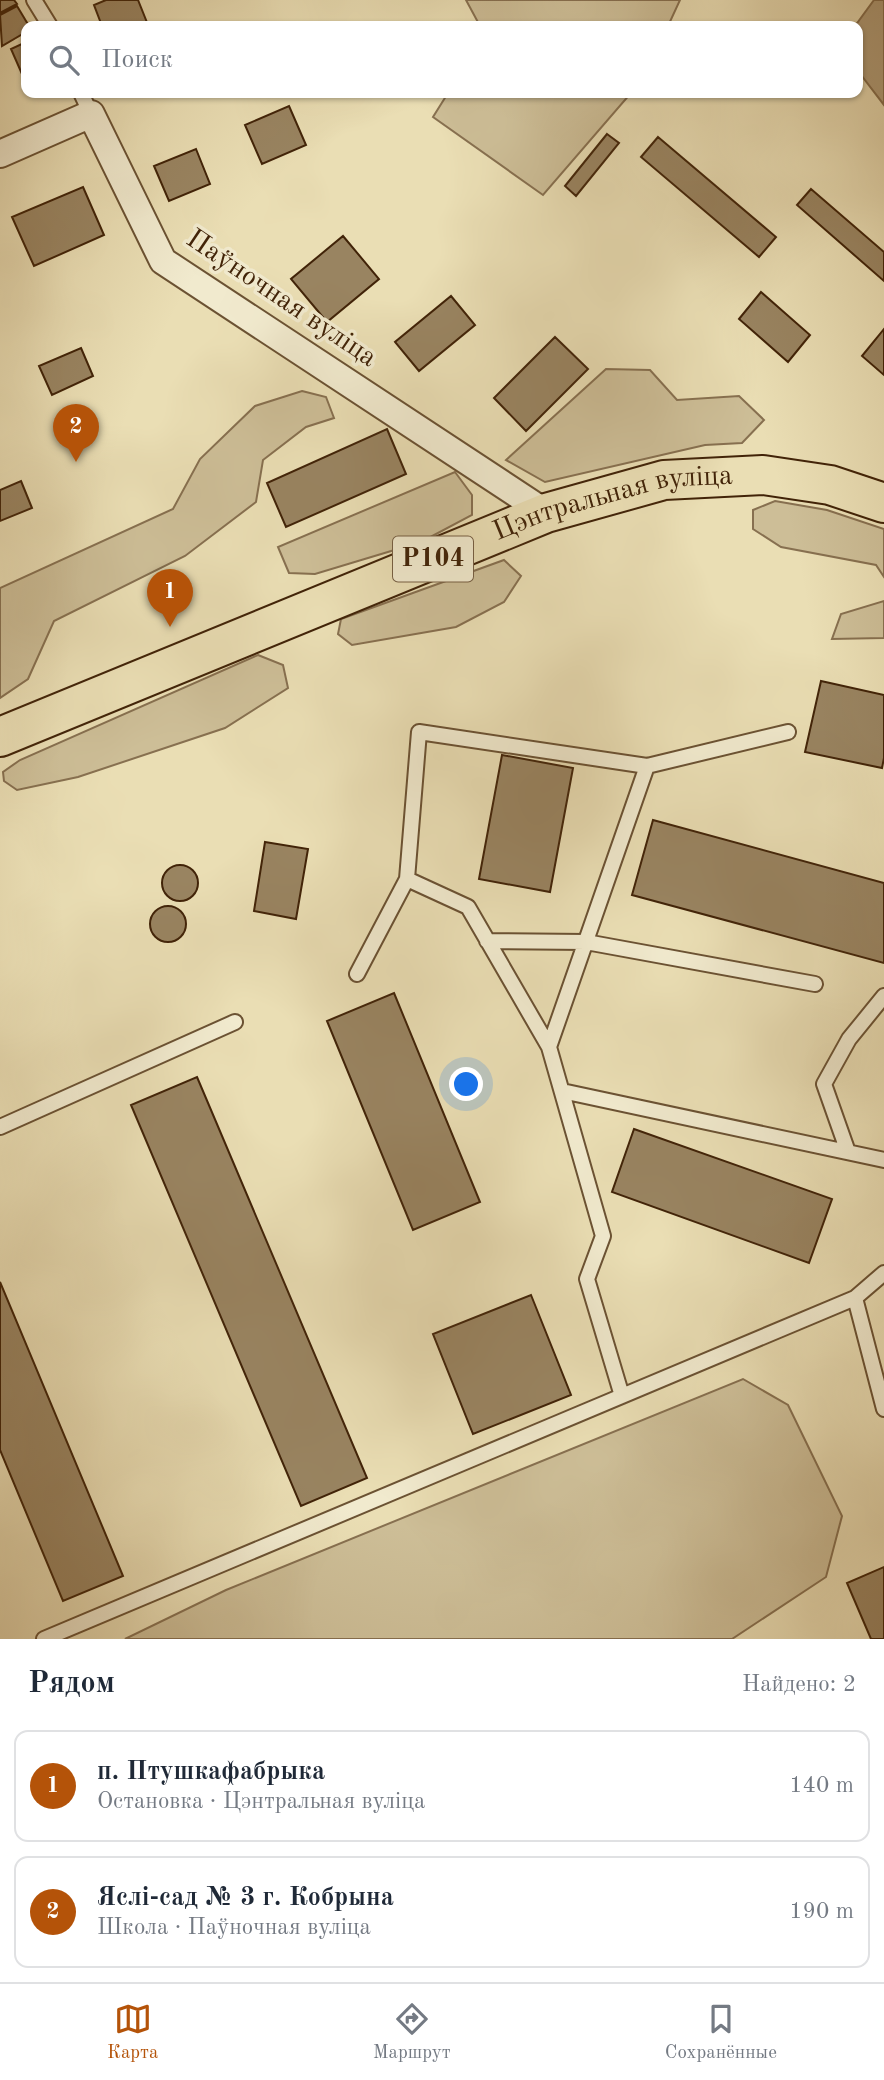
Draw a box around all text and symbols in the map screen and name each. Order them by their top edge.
search box [21,21,863,98]
icon: search [45,41,83,79]
text: Поиск [101,47,173,73]
street label: Паўночная вуліца [181,225,381,373]
pin: 2 [53,404,99,462]
street label: Цэнтральная вуліца [489,463,734,547]
road number: Р104 [393,537,473,582]
pin: 1 [147,569,193,627]
your location [449,1067,483,1101]
text: Рядом [28,1669,115,1699]
text: Найдено: 2 [742,1673,856,1696]
text: п. Птушкафабрыка [97,1759,325,1785]
text: 1 [46,1774,60,1797]
text: 140 m [789,1774,854,1797]
text: Остановка · Цэнтральная вуліца [97,1790,425,1813]
text: Яслі-сад № 3 г. Кобрына [97,1885,394,1911]
text: 2 [46,1900,60,1923]
text: 190 m [789,1900,854,1923]
text: Школа · Паўночная вуліца [97,1916,371,1939]
tab: Карта [107,2000,158,2065]
tab: Маршрут [373,2000,451,2065]
tab: Сохранённые [665,2000,777,2065]

